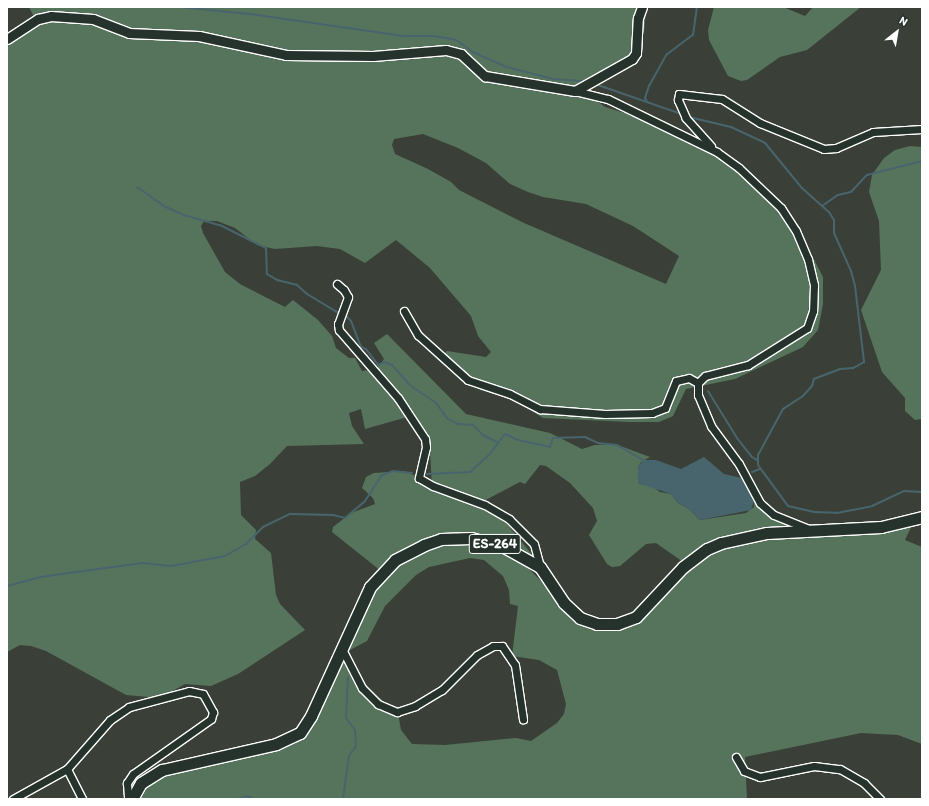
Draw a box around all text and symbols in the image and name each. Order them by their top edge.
north arrow [877,12,917,52]
text: N [897,14,910,29]
road number: ES-264 [468,532,522,556]

